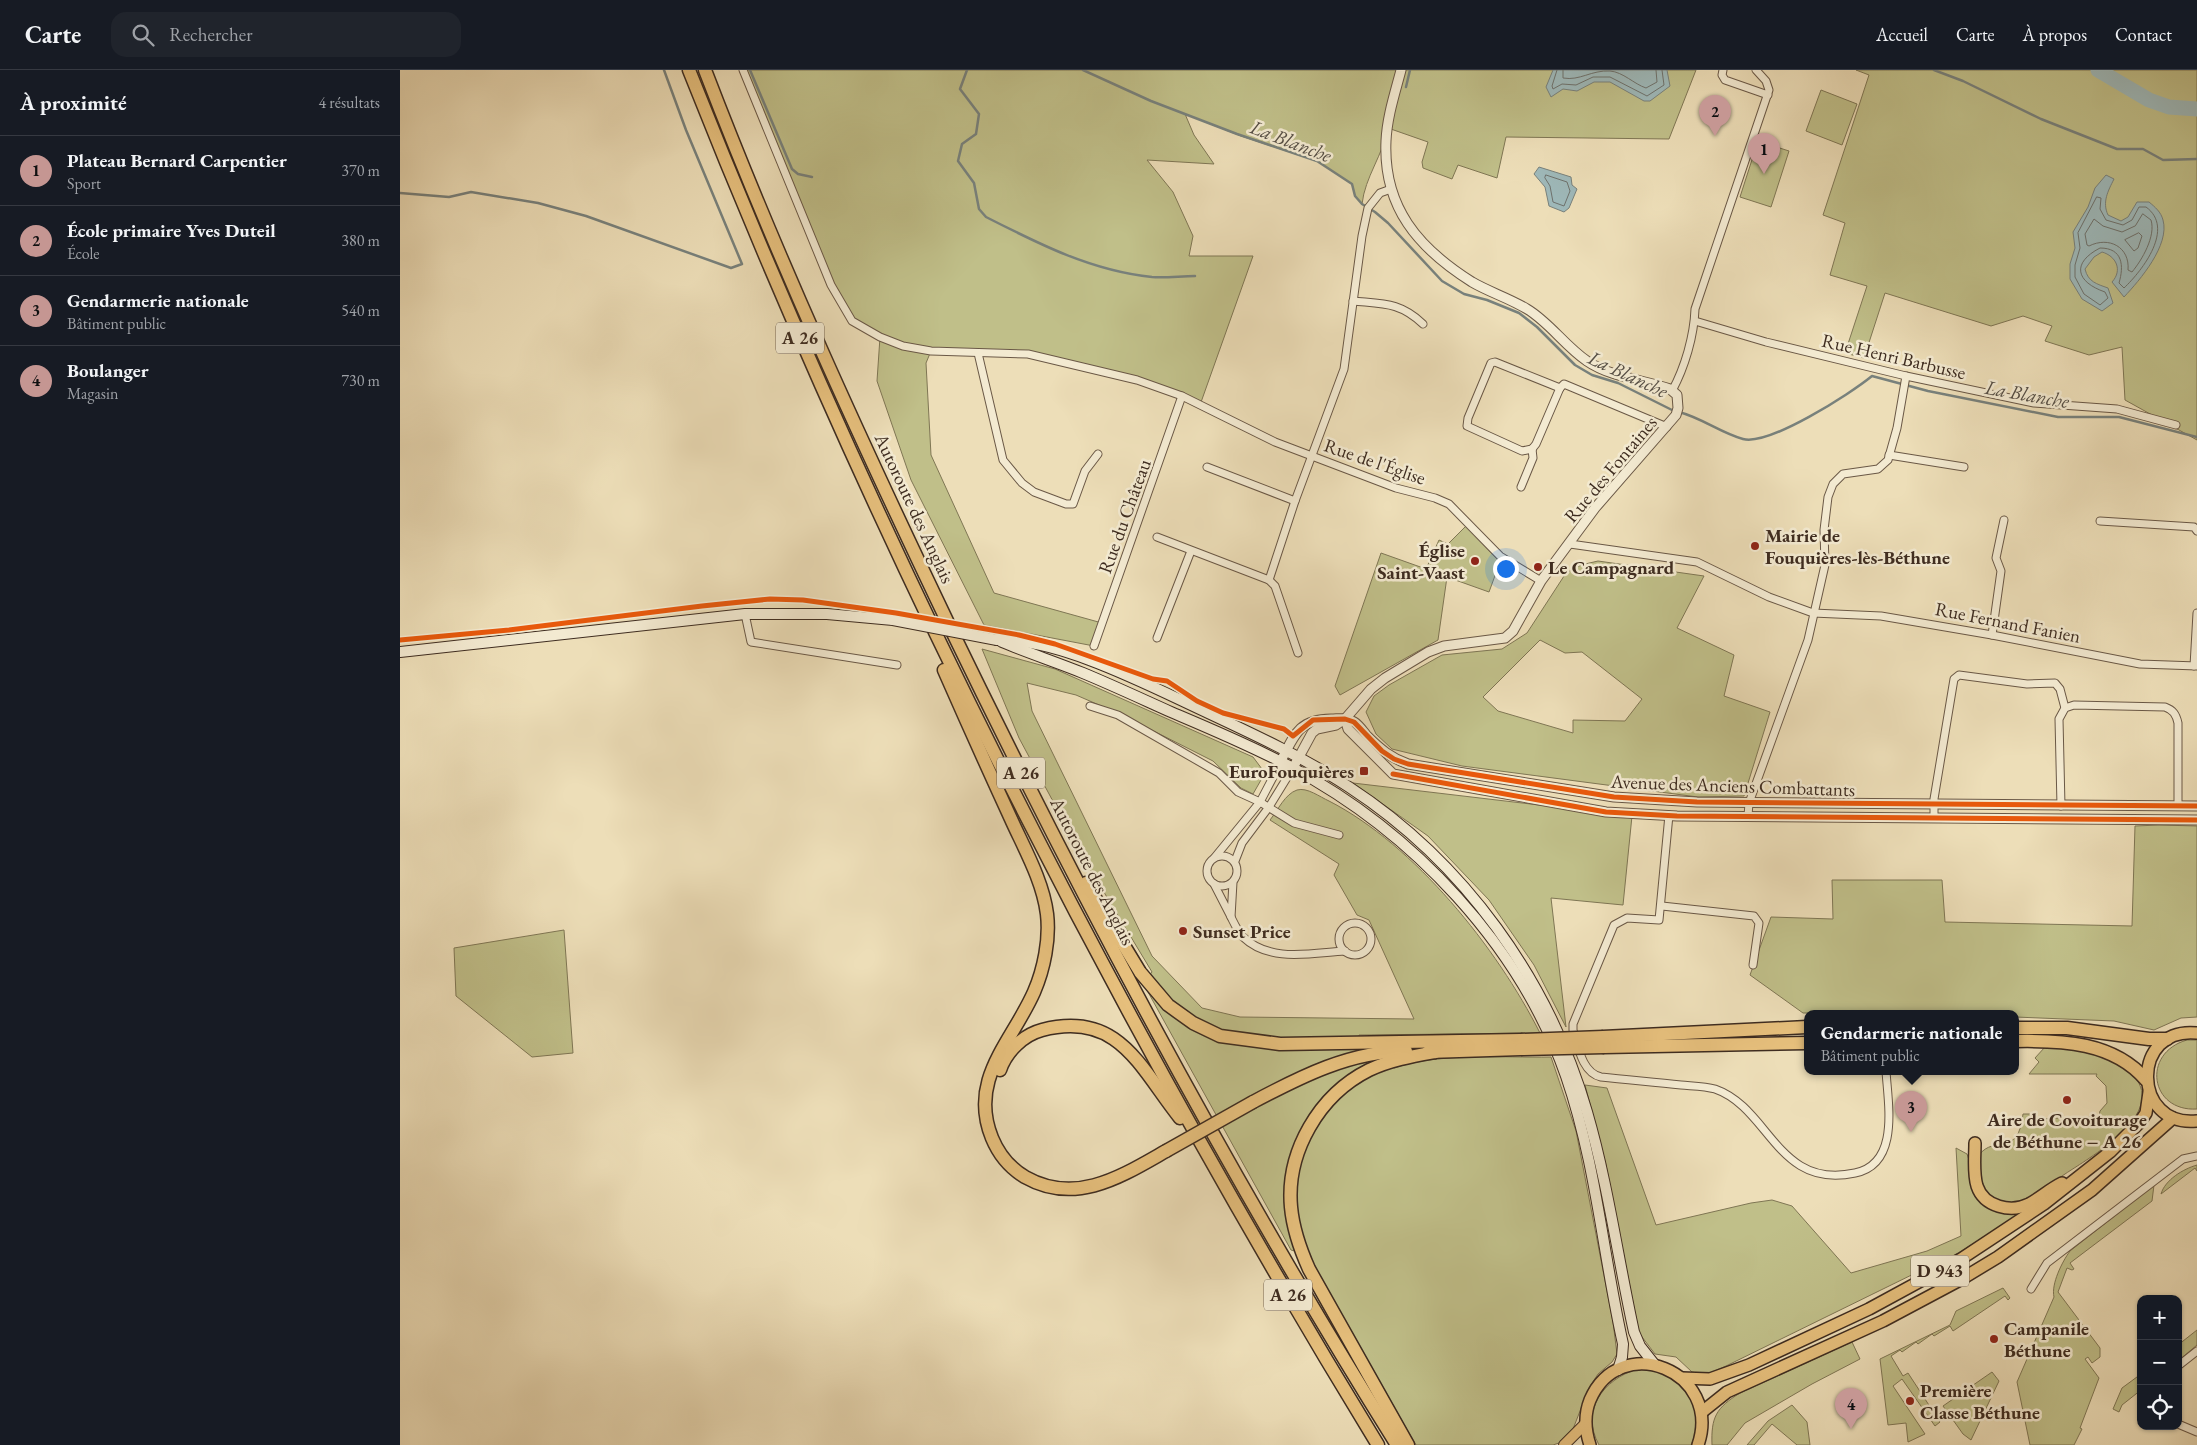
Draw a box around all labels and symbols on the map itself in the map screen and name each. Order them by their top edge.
pin: 2 [1699,95,1731,136]
water label: La Blanche [1246,113,1336,168]
pin: 1 [1748,133,1780,174]
road number: A 26 [776,322,824,354]
street label: Rue Henri Barbusse [1819,328,1968,385]
water label: La Blanche [1583,344,1672,404]
water label: La Blanche [1982,374,2071,414]
street label: Rue des Fontaines [1558,411,1662,528]
street label: Autoroute des Anglais [868,428,960,587]
street label: Rue de l'Église [1321,432,1429,490]
street label: Rue du Château [1092,455,1157,577]
place label: Mairie de Fouquières-lès-Béthune [1765,523,1950,570]
place label: Église Saint-Vaast [1377,538,1465,585]
marker: Mairie de Fouquières-lès-Béthune [1749,540,1761,552]
marker: Église Saint-Vaast [1469,555,1481,567]
place label: Le Campagnard [1548,555,1675,580]
your location [1493,556,1519,582]
marker: Le Campagnard [1532,561,1544,573]
street label: Rue Fernand Fanien [1933,596,2083,649]
road number: A 26 [997,758,1045,788]
place label: EuroFouquières [1229,759,1354,784]
marker: EuroFouquières [1358,765,1370,777]
street label: Avenue des Anciens Combattants [1609,769,1856,802]
street label: Autoroute des Anglais [1044,792,1141,949]
place label: Sunset Price [1193,919,1291,944]
marker: Sunset Price [1177,925,1189,937]
pin: 3 [1895,1091,1927,1132]
marker: Aire de Covoiturage de Béthune − A 26 [2061,1094,2073,1106]
place label: Aire de Covoiturage de Béthune − A 26 [1986,1107,2147,1154]
road number: D 943 [1911,1256,1969,1286]
road number: A 26 [1264,1280,1312,1310]
place label: Campanile Béthune [2004,1316,2089,1363]
marker: Campanile Béthune [1988,1333,2000,1345]
place label: Première Classe Béthune [1920,1378,2040,1425]
pin: 4 [1835,1388,1867,1429]
marker: Première Classe Béthune [1904,1395,1916,1407]

